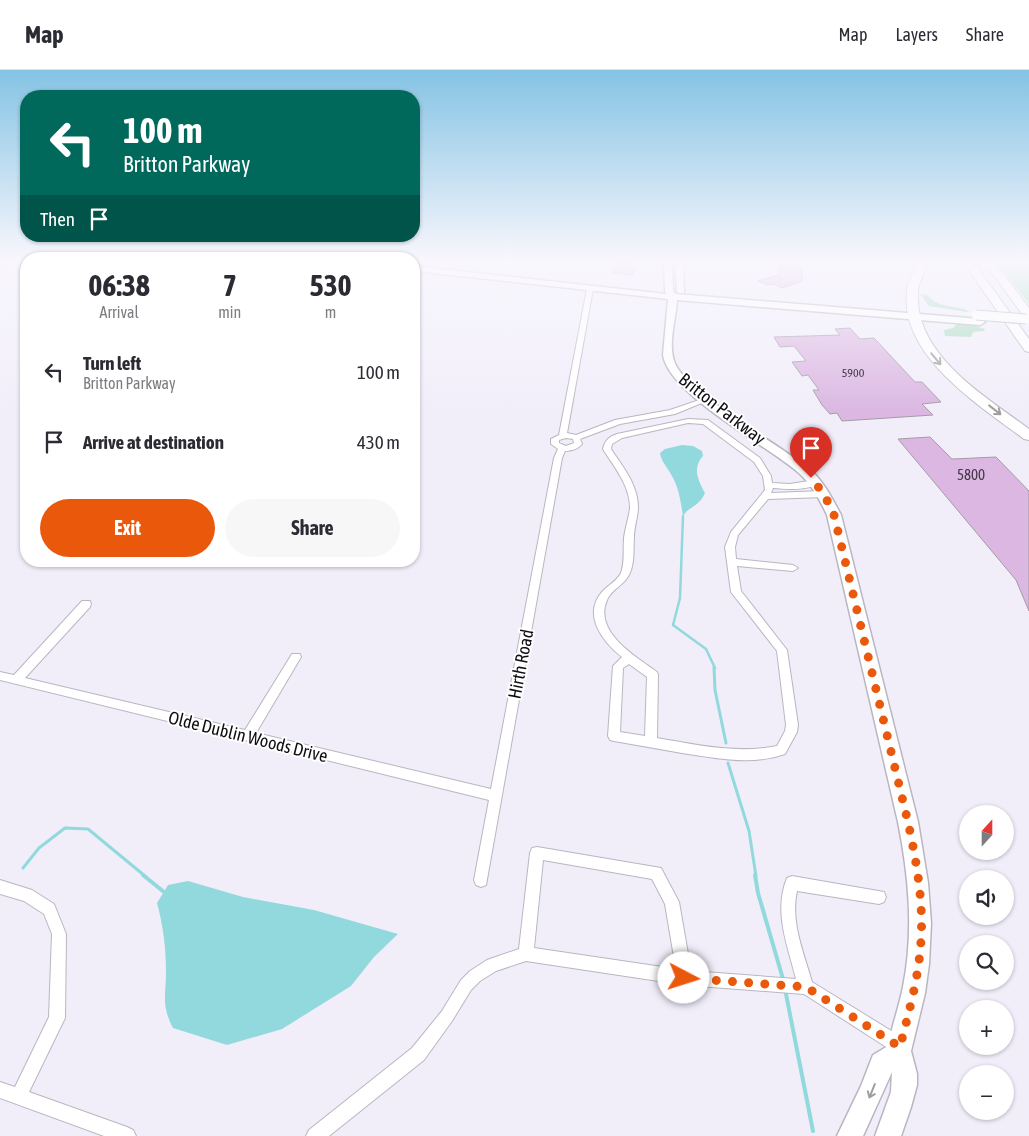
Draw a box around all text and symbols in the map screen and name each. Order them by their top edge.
text: Map [25,21,64,48]
text: Map [838,24,867,45]
text: Layers [895,24,938,45]
text: Share [966,24,1004,45]
icon: left [40,110,105,175]
text: 100 m [123,110,202,150]
text: Britton Parkway [123,151,250,177]
icon: arrive [85,205,113,233]
text: Then [40,208,75,230]
text: 06:38 [88,268,150,302]
text: 7 [223,268,237,302]
text: 530 [309,268,352,302]
text: Arrival [100,303,139,321]
text: min [218,303,241,321]
text: m [325,303,336,321]
text: Turn left [83,352,141,374]
one-way arrow [931,352,942,365]
icon: left [40,358,68,386]
text: 100 m [357,361,400,383]
house number: 5900 [842,366,865,380]
street label: Britton Parkway [675,368,770,449]
text: Britton Parkway [83,374,176,392]
one-way arrow [988,404,1001,415]
pin [790,427,832,478]
icon: arrive [40,428,68,456]
text: Arrive at destination [83,431,224,453]
text: 430 m [357,431,400,453]
icon: arrive [797,434,825,462]
house number: 5800 [957,466,985,483]
button: Exit [40,499,215,557]
button: Share [225,499,400,557]
street label: Hirth Road [503,627,538,701]
street label: Olde Dublin Woods Drive [166,707,330,766]
north arrow [959,805,1014,860]
map controls [959,805,1014,1120]
button: sound [959,870,1014,925]
button: search [959,935,1014,990]
position arrow [657,951,709,1003]
button: + [959,1000,1014,1055]
button: − [959,1065,1014,1120]
one-way arrow [867,1083,876,1098]

